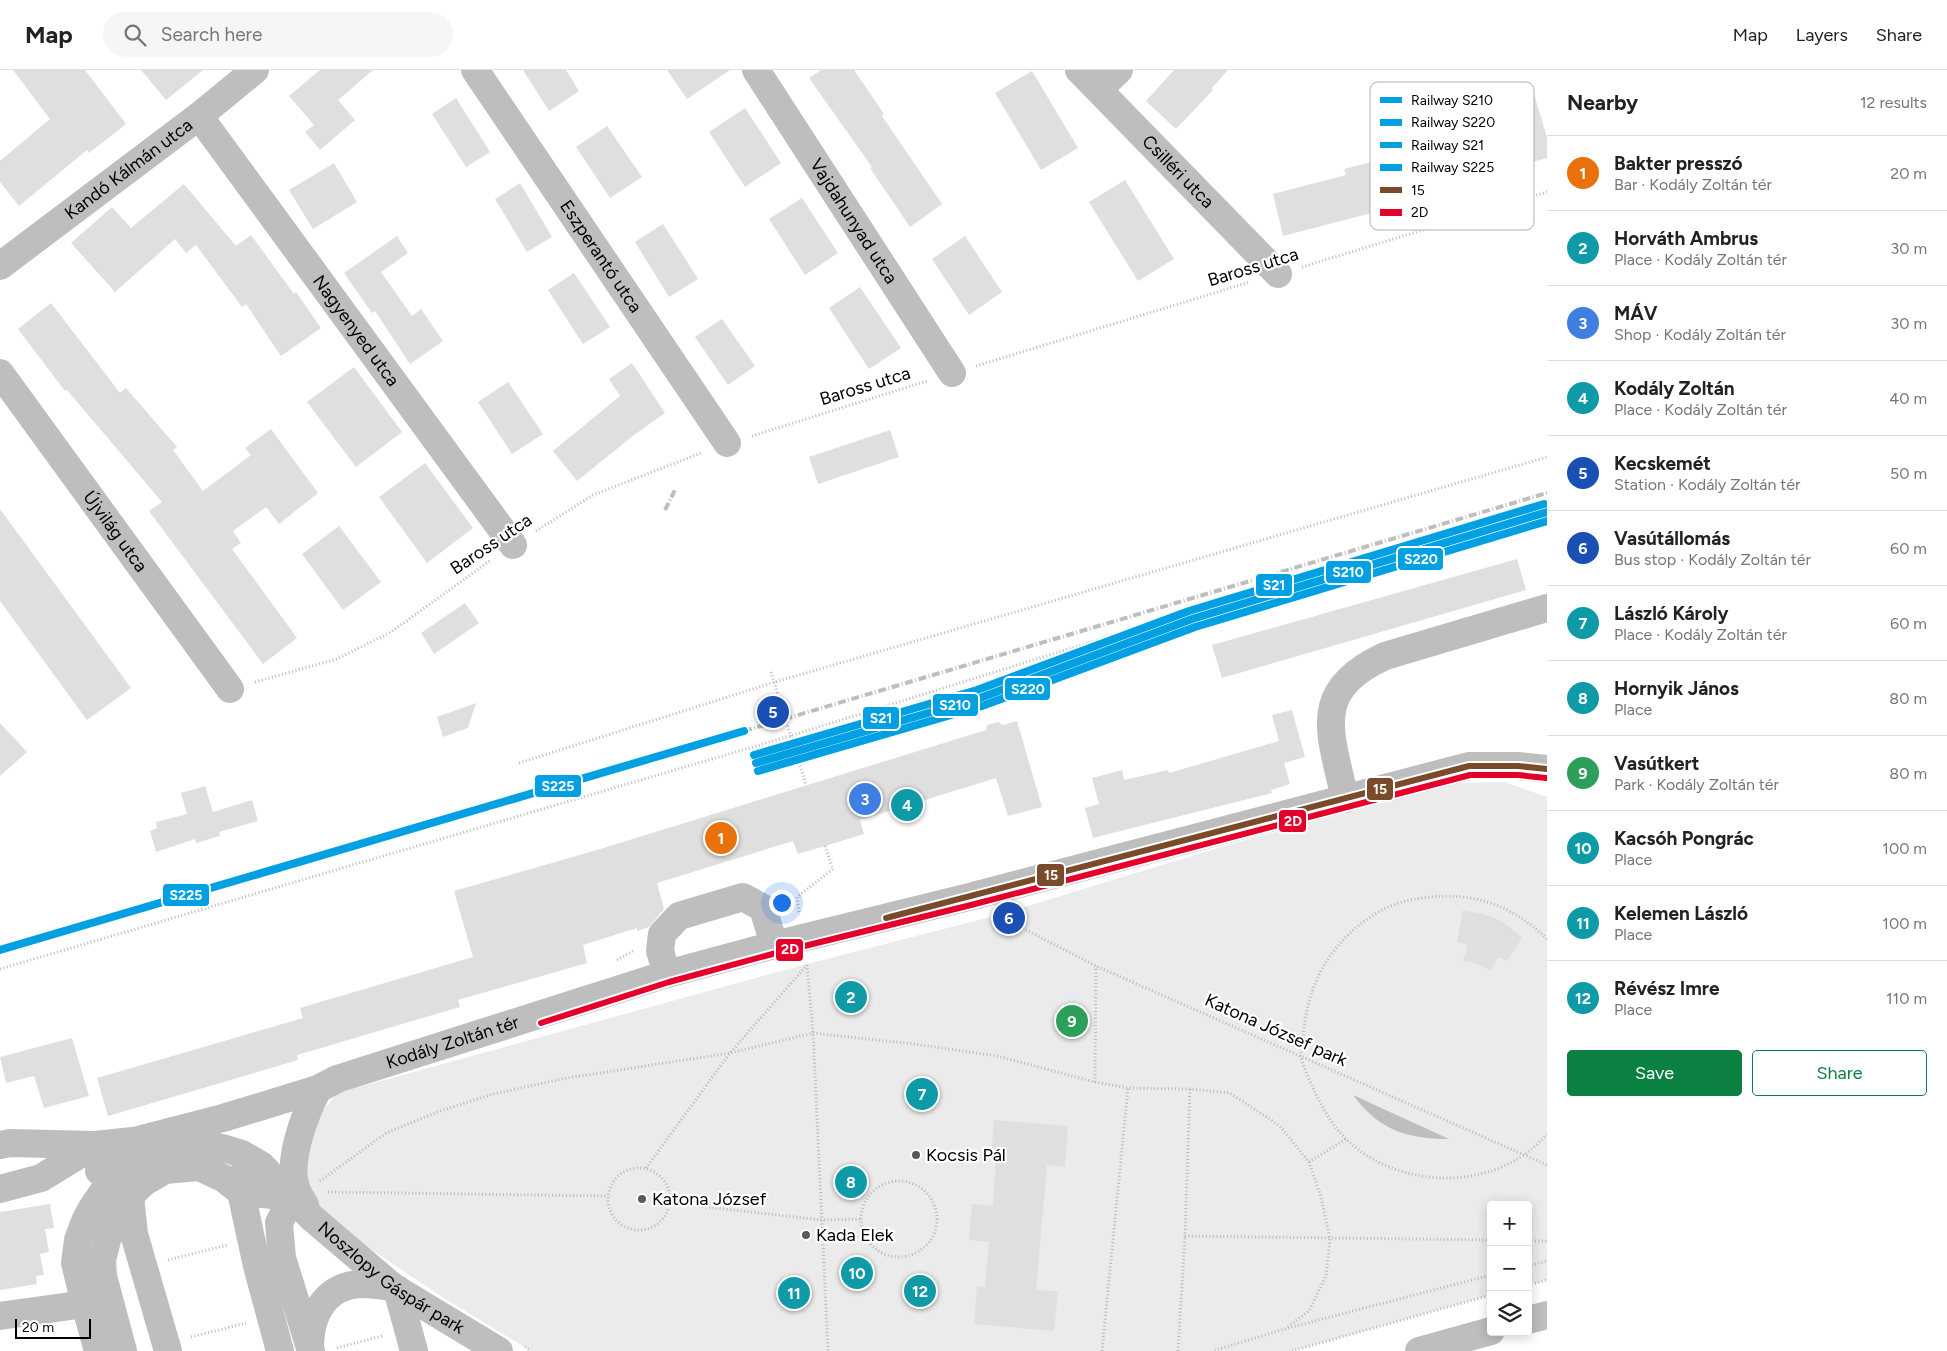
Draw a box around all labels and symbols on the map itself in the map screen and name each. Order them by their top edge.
legend [1370,82,1534,230]
text: Railway S210 [1411,92,1493,109]
street label: Kandó Kálmán utca [60,114,197,224]
text: Railway S220 [1411,114,1495,131]
street label: Csilléri utca [1138,130,1219,213]
text: Railway S21 [1411,137,1484,154]
street label: Vajdahunyad utca [805,154,902,288]
text: Railway S225 [1411,159,1494,176]
text: 15 [1411,182,1425,199]
street label: Eszperantó utca [555,196,647,317]
text: 2D [1411,204,1428,221]
street label: Baross utca [1205,243,1301,291]
street label: Nagyenyed utca [308,271,404,391]
street label: Baross utca [817,362,913,410]
street label: Újvilág utca [78,487,152,576]
street label: Baross utca [446,509,536,579]
line badge: S220 [1397,547,1444,571]
text: S220 [1404,551,1438,568]
line badge: S210 [1325,560,1372,584]
text: S210 [1332,564,1364,581]
line badge: S21 [1255,573,1293,597]
text: S21 [1263,577,1285,594]
line badge: S220 [1004,677,1051,701]
text: S220 [1011,681,1045,698]
pin: 5 [757,693,789,731]
line badge: S210 [932,693,979,717]
text: S210 [939,697,971,714]
line badge: S21 [862,706,900,730]
text: S21 [870,710,892,727]
line badge: S225 [534,774,582,798]
line badge: 15 [1366,777,1394,801]
text: S225 [542,778,574,795]
pin: 3 [849,780,881,818]
text: 15 [1373,781,1387,798]
pin: 4 [891,786,923,824]
line badge: 2D [1278,809,1307,833]
text: 2D [1284,813,1302,830]
pin: 1 [705,819,737,857]
line badge: 15 [1036,863,1065,887]
text: 15 [1044,867,1058,884]
line badge: S225 [162,883,210,907]
text: S225 [170,887,202,904]
your location [769,890,795,916]
pin: 6 [993,899,1025,937]
line badge: 2D [775,938,804,962]
text: 2D [781,941,799,958]
pin: 2 [835,978,867,1016]
street label: Katona József park [1201,989,1351,1071]
pin: 9 [1056,1002,1088,1040]
street label: Kodály Zoltán tér [383,1011,522,1074]
pin: 7 [906,1075,938,1113]
place label: Kocsis Pál [926,1144,1006,1166]
marker: Kocsis Pál [910,1149,922,1161]
pin: 8 [835,1163,867,1201]
place label: Katona József [652,1188,767,1210]
marker: Katona József [636,1193,648,1205]
street label: Noszlopy Gáspár park [314,1217,469,1339]
place label: Kada Elek [816,1224,894,1246]
marker: Kada Elek [800,1229,812,1241]
pin: 10 [841,1254,873,1292]
pin: 12 [904,1272,936,1310]
pin: 11 [778,1274,810,1312]
scale bar [15,1316,91,1339]

